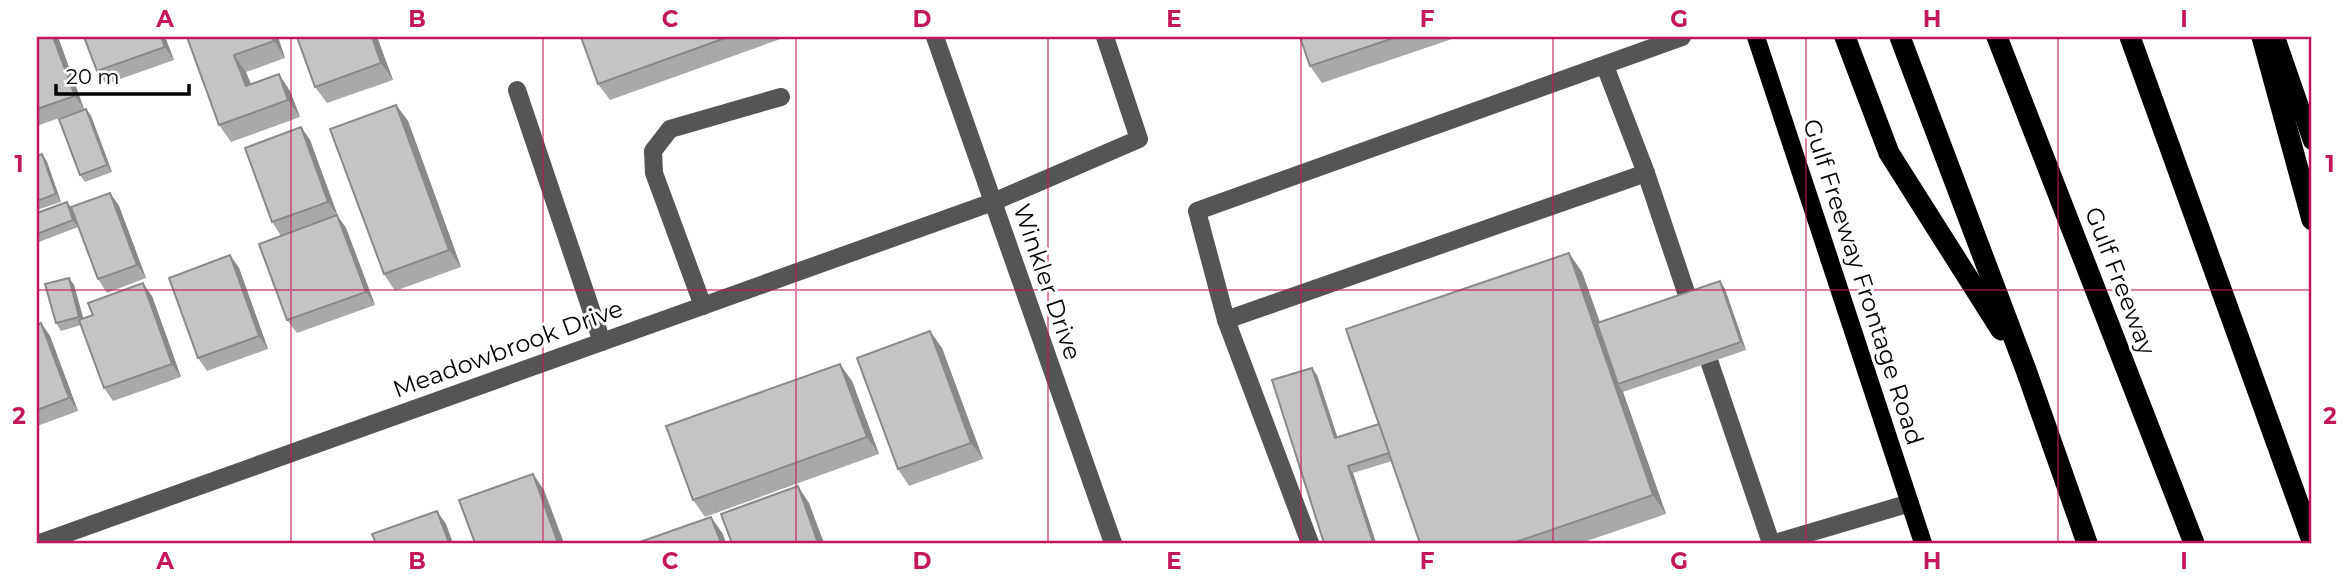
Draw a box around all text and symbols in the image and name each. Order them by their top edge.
text: A [155,5,174,33]
text: B [408,5,426,33]
text: C [662,5,679,33]
text: D [913,5,932,33]
text: E [1166,5,1182,33]
text: F [1420,5,1435,33]
text: G [1670,5,1688,33]
text: H [1923,5,1941,33]
text: I [2180,5,2188,33]
scale bar [56,52,189,96]
text: 20 m [66,64,120,89]
street label: Gulf Freeway Frontage Road [1797,115,1930,449]
text: 1 [14,150,24,178]
text: 1 [2325,150,2335,178]
street label: Winkler Drive [1007,200,1088,364]
street label: Gulf Freeway [2079,203,2162,359]
street label: Meadowbrook Drive [389,293,627,404]
text: 2 [12,402,26,430]
text: 2 [2323,402,2337,430]
text: A [155,547,174,575]
text: B [408,547,426,575]
text: C [662,547,679,575]
text: D [913,547,932,575]
text: E [1166,547,1182,575]
text: F [1420,547,1435,575]
text: G [1670,547,1688,575]
text: H [1923,547,1941,575]
text: I [2180,547,2188,575]

